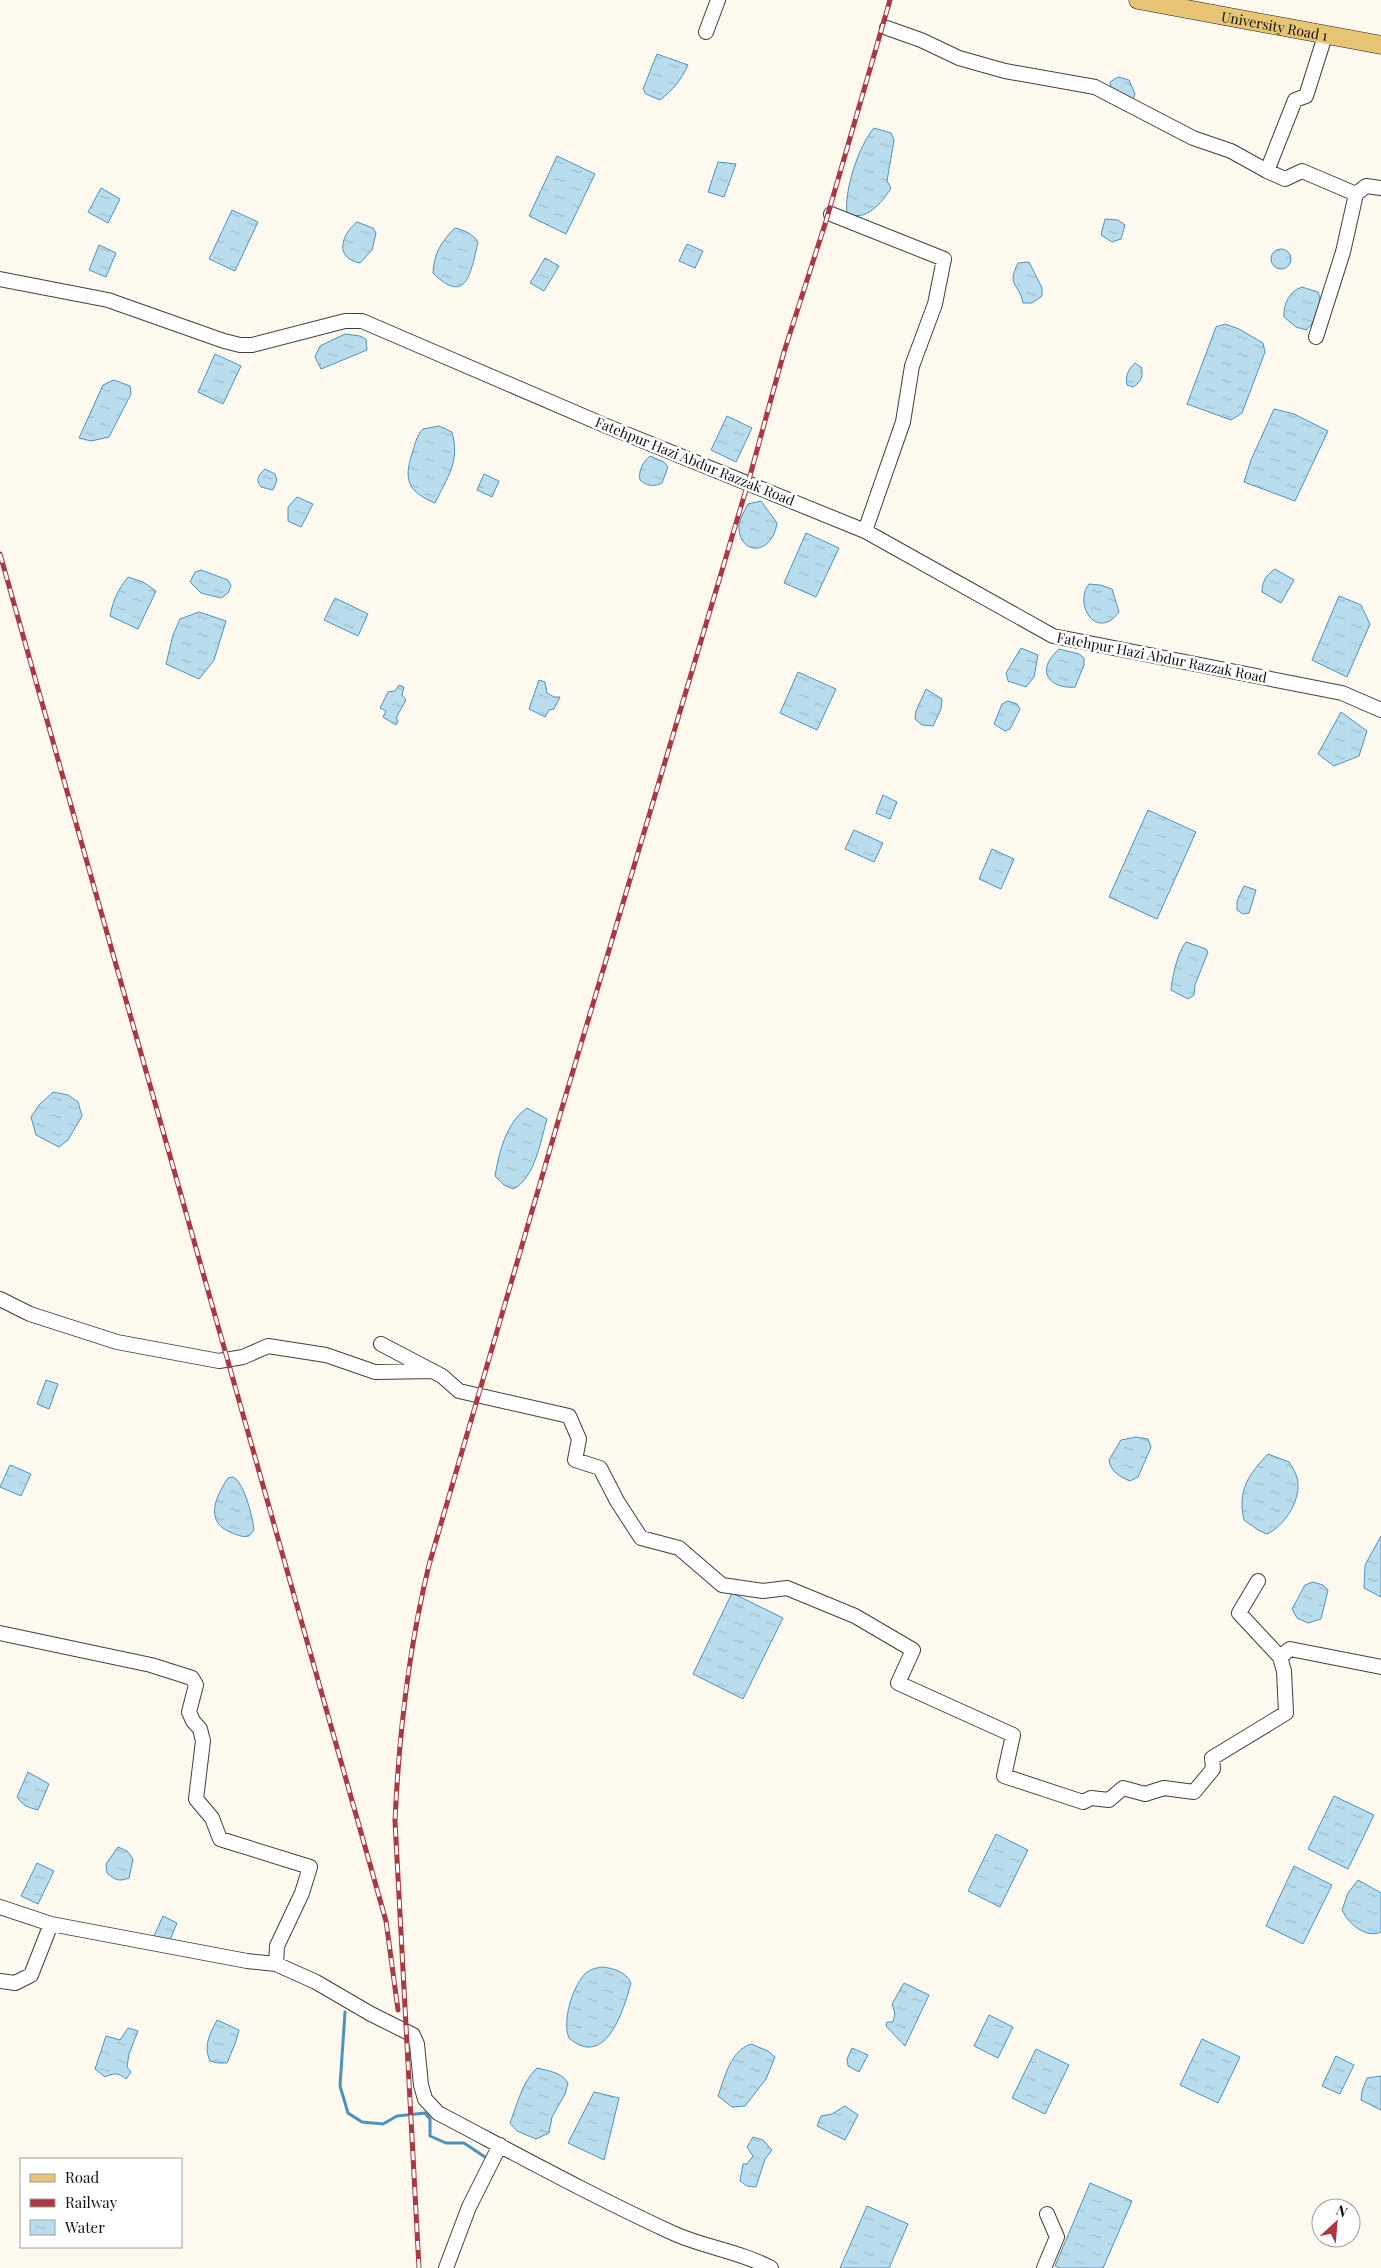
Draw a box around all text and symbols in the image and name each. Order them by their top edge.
street label: University Road 1 [1220,6,1330,44]
street label: Fatehpur Hazi Abdur Razzak Road [592,412,798,510]
street label: Fatehpur Hazi Abdur Razzak Road [1055,627,1269,687]
legend [20,2158,182,2248]
text: Road [65,2167,99,2187]
text: Railway [65,2192,118,2212]
north arrow [1311,2198,1361,2248]
text: N [1333,2200,1351,2222]
text: Water [64,2217,105,2237]

